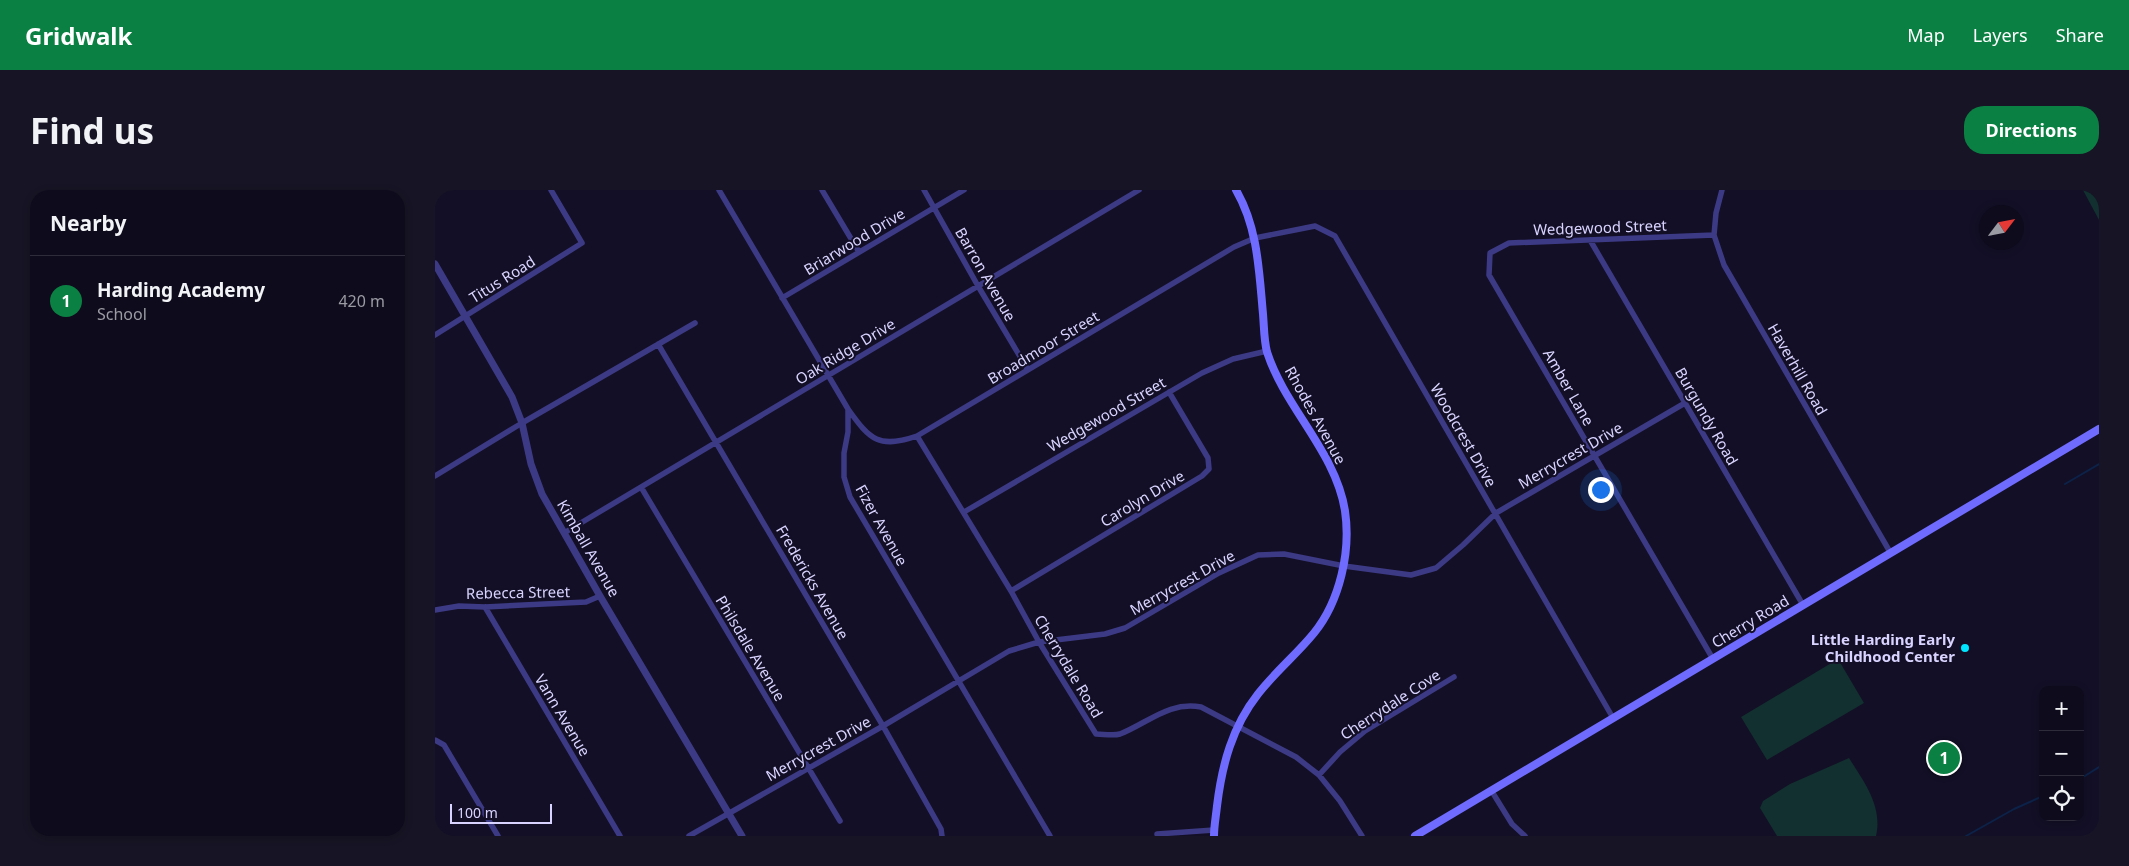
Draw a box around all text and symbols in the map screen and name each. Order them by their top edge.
text: Gridwalk [25,19,132,52]
text: Map [1907,23,1945,47]
text: Layers [1973,23,2028,47]
text: Share [2056,23,2104,47]
button: Directions [1964,106,2099,154]
text: Find us [30,107,154,154]
street label: Briarwood Drive [800,203,908,279]
north arrow [1979,205,2024,250]
text: Nearby [50,209,126,237]
street label: Wedgewood Street [1533,215,1668,239]
street label: Barron Avenue [951,223,1021,325]
street label: Titus Road [465,251,539,307]
text: Harding Academy [97,277,265,303]
text: 1 [61,290,71,312]
text: 420 m [338,290,385,312]
text: School [97,303,147,325]
street label: Broadmoor Street [984,306,1103,388]
street label: Oak Ridge Drive [791,313,899,389]
street label: Haverhill Road [1764,320,1832,418]
street label: Amber Lane [1539,345,1599,429]
street label: Rhodes Avenue [1281,362,1351,468]
street label: Burgundy Road [1671,364,1743,468]
street label: Wedgewood Street [1043,372,1169,456]
street label: Woodcrest Drive [1426,380,1502,490]
street label: Merrycrest Drive [1514,417,1626,493]
street label: Carolyn Drive [1096,465,1188,531]
your location [1588,477,1614,503]
street label: Fizer Avenue [851,481,913,569]
street label: Kimball Avenue [553,496,625,600]
street label: Fredericks Avenue [772,521,854,643]
street label: Merrycrest Drive [1126,545,1238,619]
street label: Rebecca Street [466,581,571,603]
street label: Cherry Road [1707,590,1793,652]
street label: Philsdale Avenue [712,591,790,705]
street label: Cherrydale Road [1030,611,1108,721]
place label: Little Harding Early Childhood Center [1811,629,1955,666]
marker: Little Harding Early Childhood Center [1959,642,1971,654]
street label: Cherrydale Cove [1336,664,1444,744]
street label: Vann Avenue [531,670,595,760]
map controls [2039,686,2084,821]
button: + [2039,686,2084,731]
street label: Merrycrest Drive [762,711,874,785]
button: − [2039,731,2084,776]
pin: 1 [1928,739,1960,777]
button: locate [2039,776,2084,821]
scale bar [450,801,553,824]
text: 100 m [457,803,498,822]

